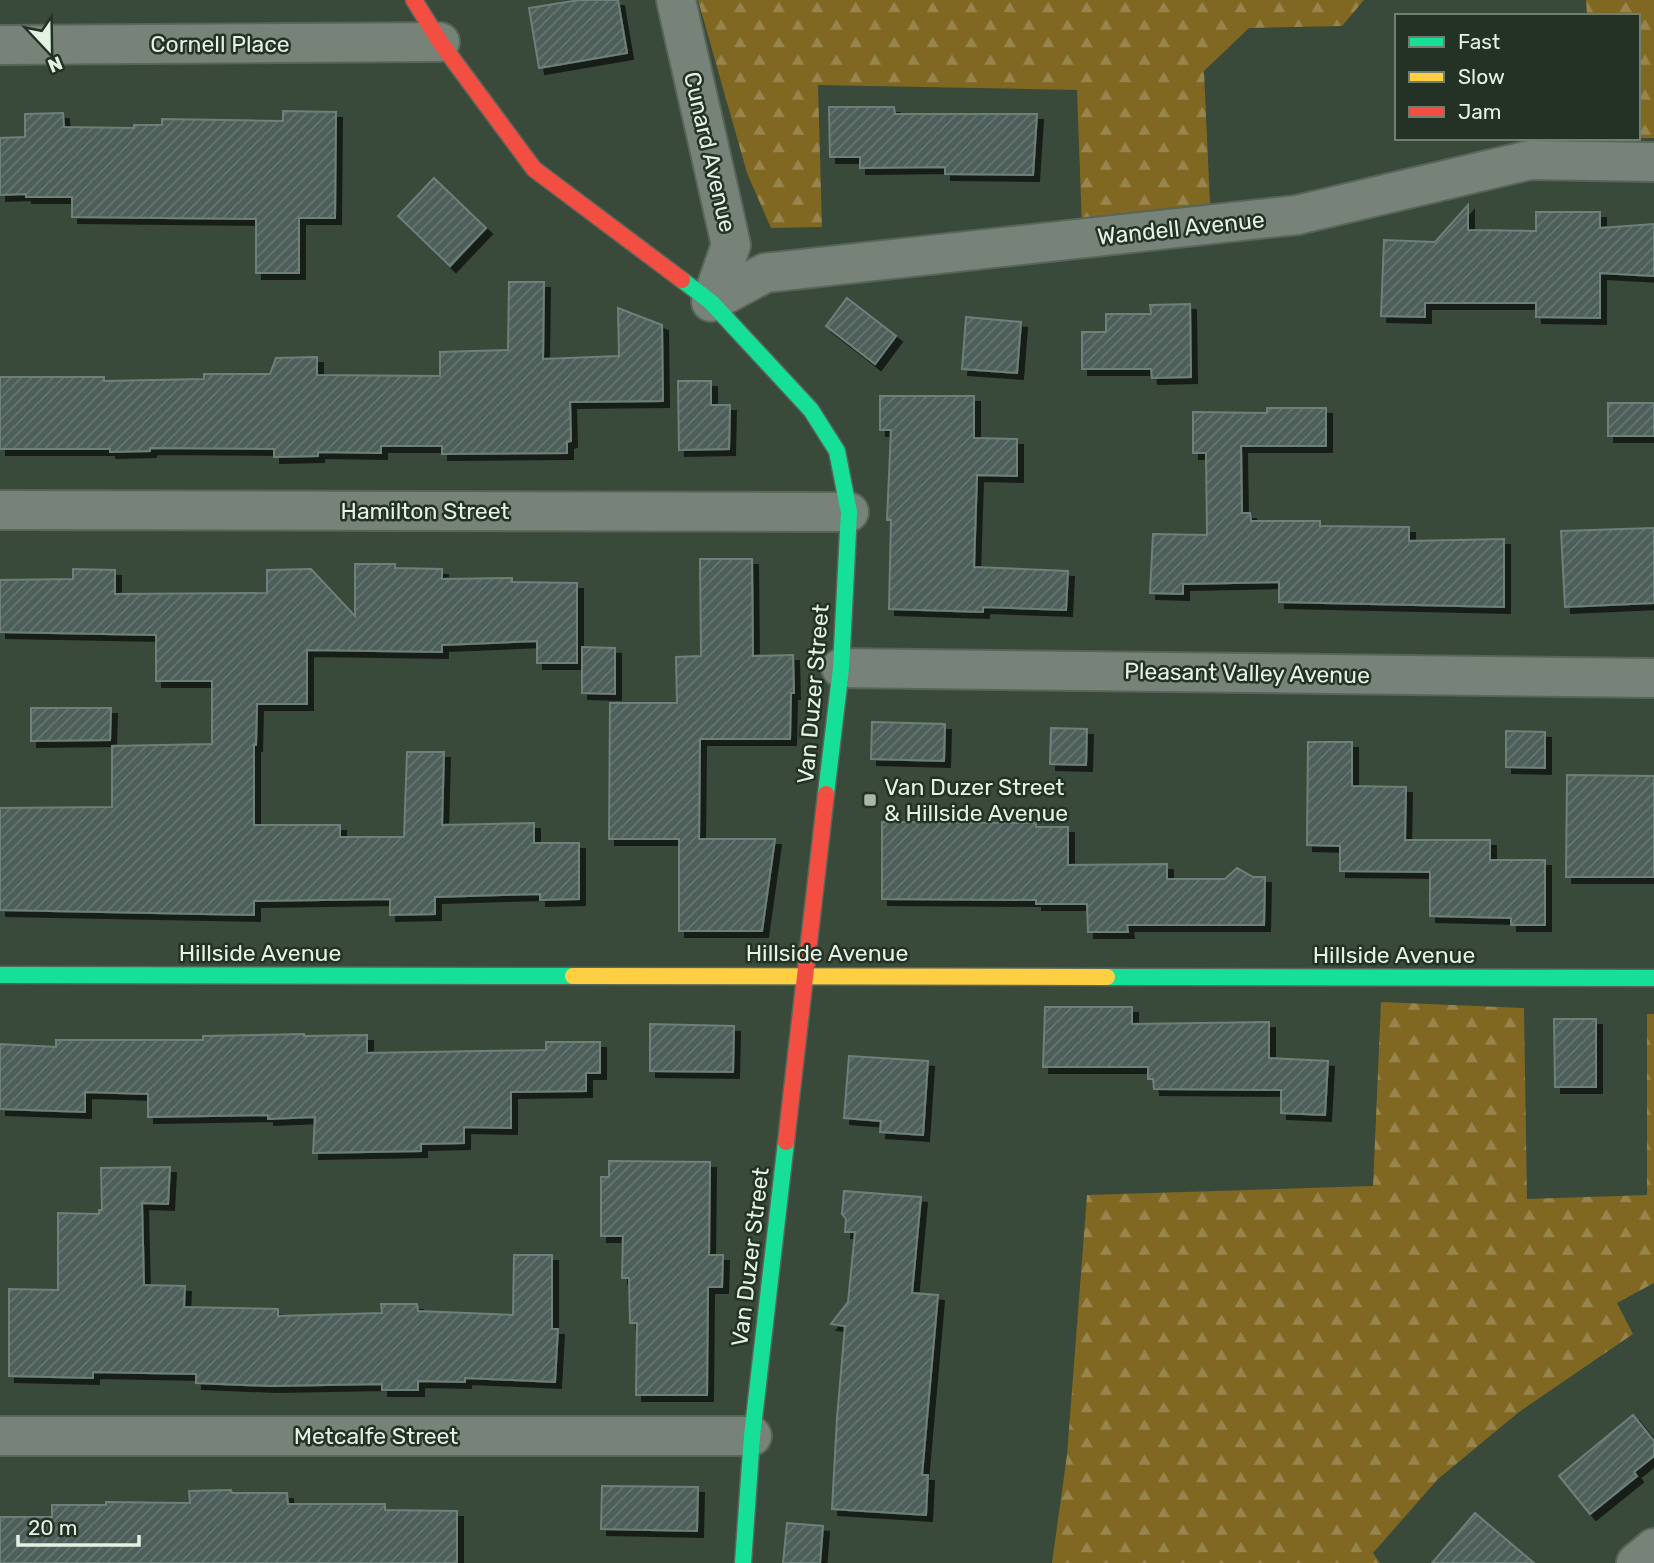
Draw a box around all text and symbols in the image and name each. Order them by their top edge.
north arrow [14,14,84,84]
legend [1395,14,1640,140]
text: Fast [1458,29,1500,54]
street label: Cornell Place [150,30,290,58]
text: N [45,51,66,78]
text: Slow [1458,64,1505,89]
street label: Cunard Avenue [678,69,742,235]
text: Jam [1458,99,1502,124]
street label: Wandell Avenue [1096,205,1266,251]
street label: Hamilton Street [341,497,509,525]
street label: Van Duzer Street [791,603,835,785]
street label: Pleasant Valley Avenue [1124,657,1370,689]
place label: Van Duzer Street & Hillside Avenue [884,773,1068,827]
marker: Van Duzer Street & Hillside Avenue [862,792,878,808]
street label: Hillside Avenue [179,939,341,967]
street label: Hillside Avenue [746,939,908,967]
street label: Hillside Avenue [1313,941,1475,969]
street label: Van Duzer Street [725,1166,775,1348]
street label: Metcalfe Street [294,1422,458,1450]
scale bar [18,1504,138,1548]
text: 20 m [28,1515,77,1540]

